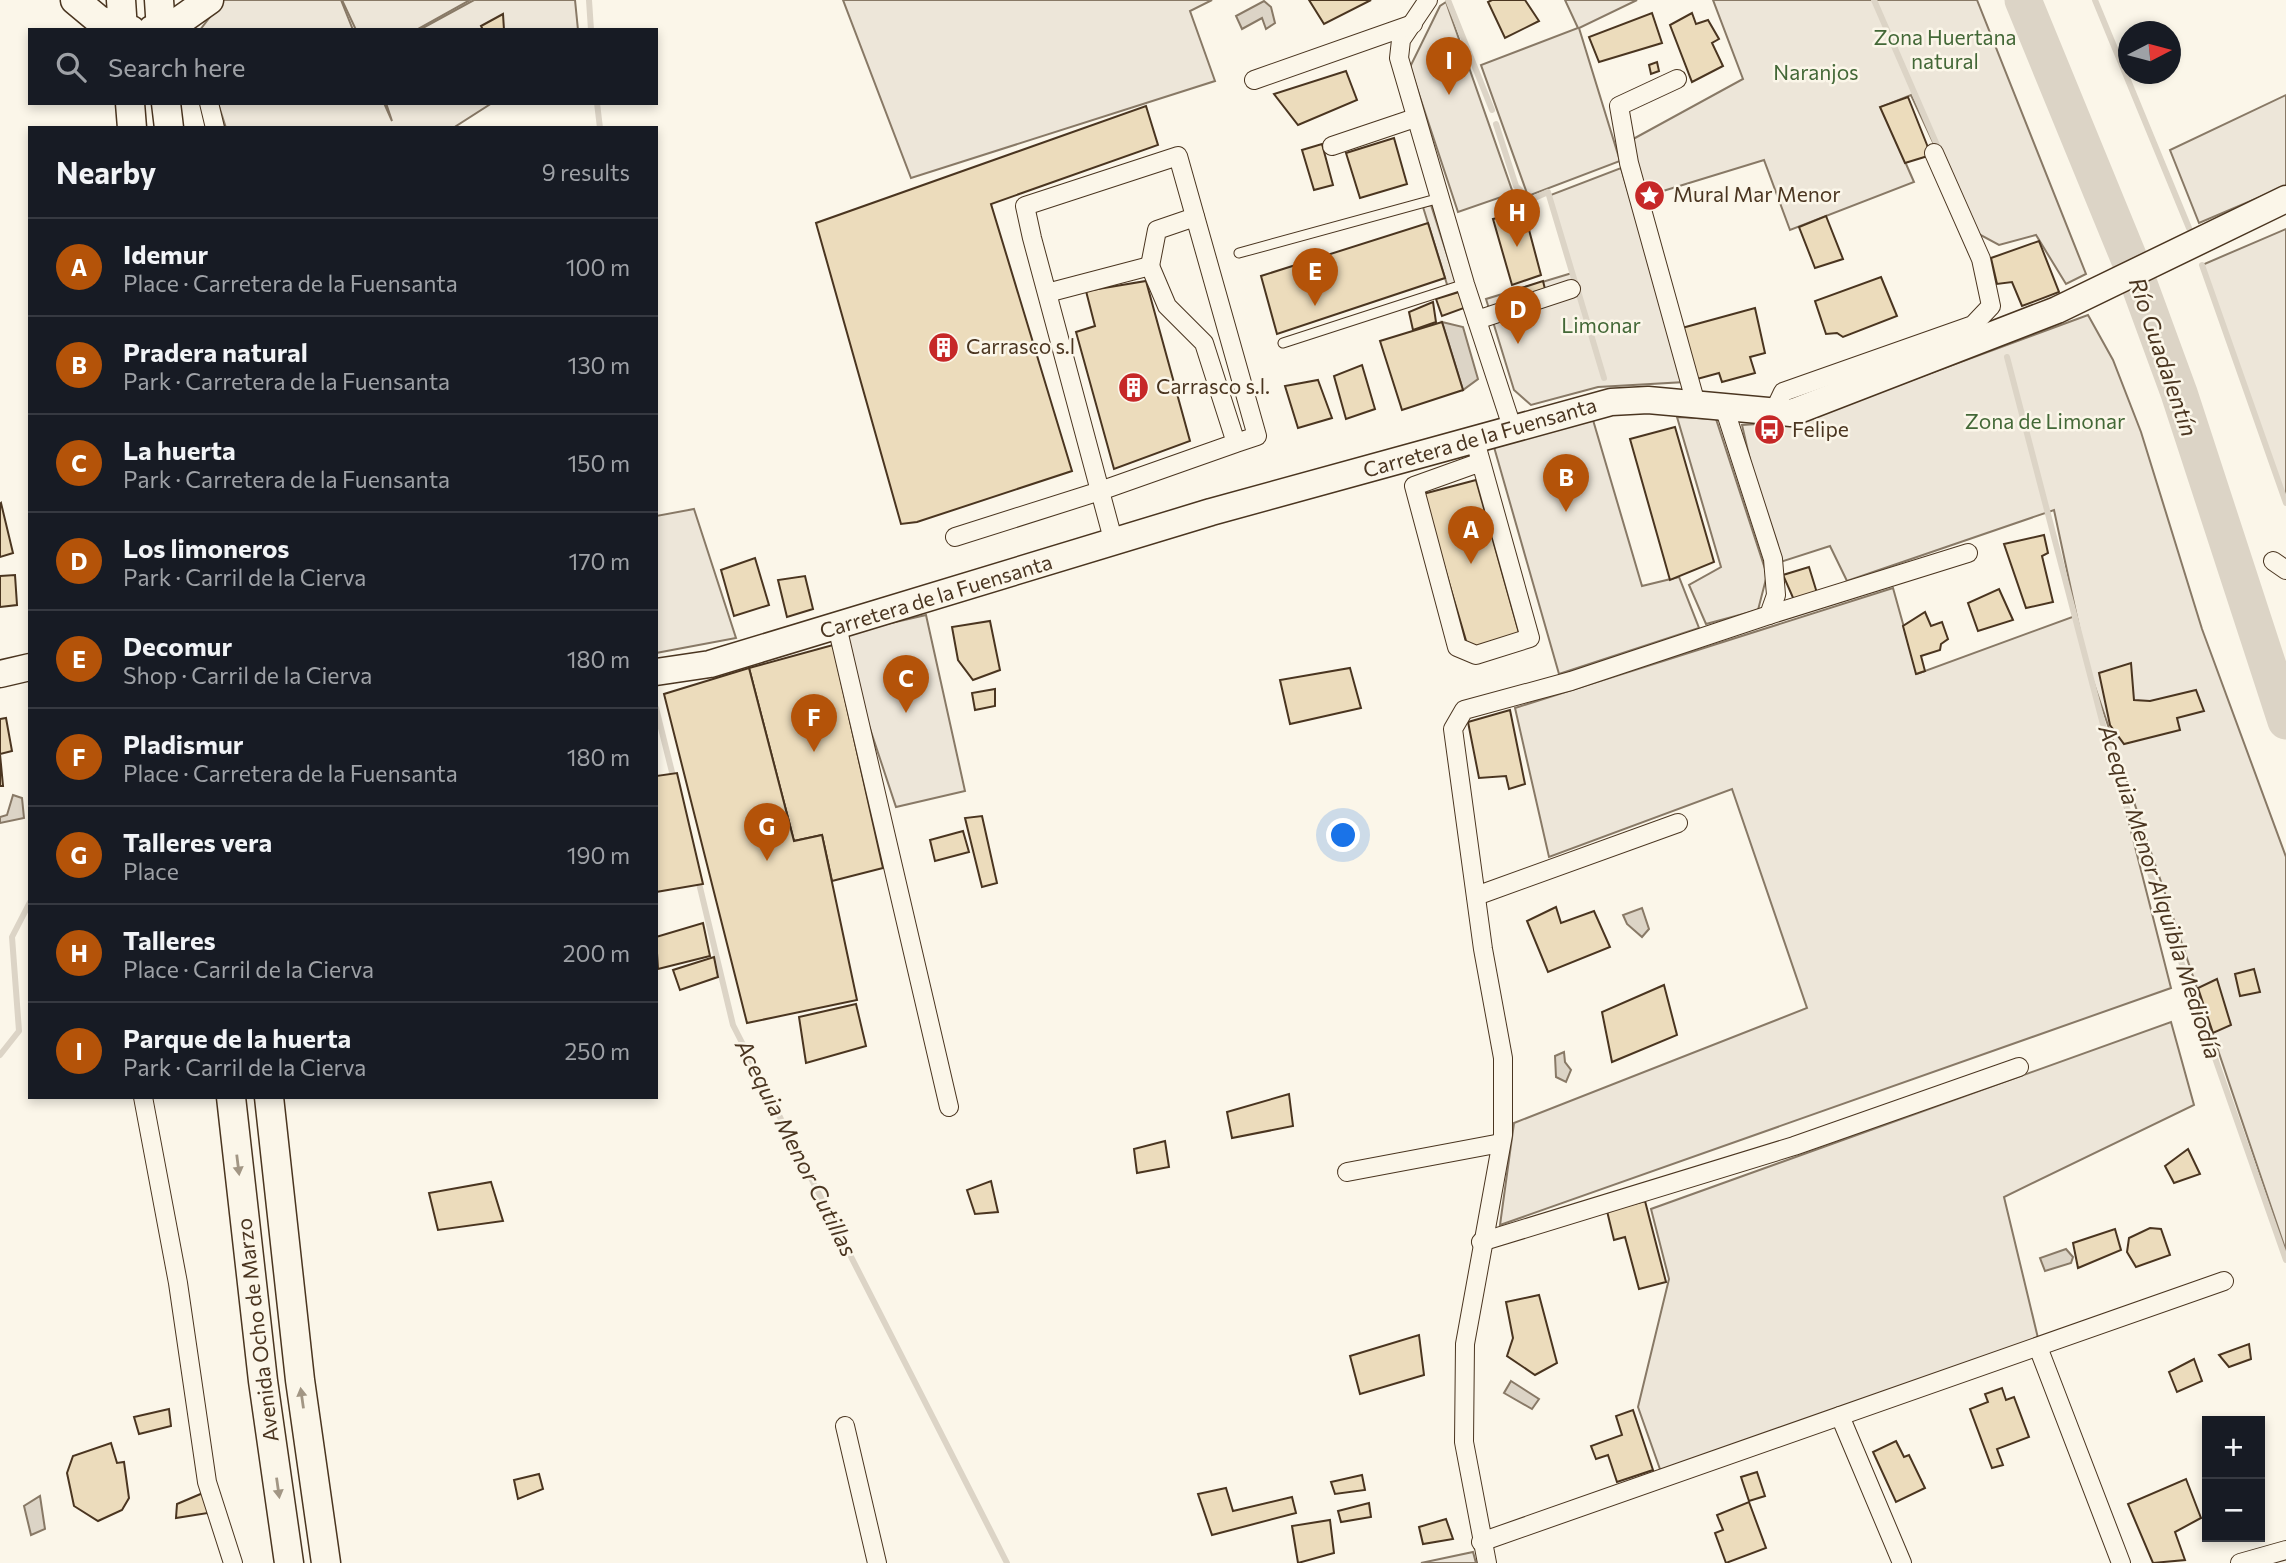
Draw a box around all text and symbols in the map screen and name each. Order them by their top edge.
north arrow [2118,21,2181,84]
park label: Zona Huertana natural [1873,24,2017,73]
search box [28,28,658,105]
pin: I [1426,37,1472,95]
icon: search [52,48,90,86]
text: Search here [108,51,246,82]
park label: Naranjos [1773,59,1859,84]
text: Nearby [56,153,156,190]
text: 9 results [542,158,630,186]
place icon: Mural Mar Menor [1633,178,1667,212]
place label: Mural Mar Menor [1673,181,1841,206]
pin: H [1494,189,1540,247]
text: Idemur [123,238,208,269]
pin: E [1292,248,1338,306]
text: A [71,253,87,281]
text: 100 m [566,253,630,281]
text: Place · Carretera de la Fuensanta [123,269,458,297]
water label: Río Guadalentín [2124,274,2204,440]
pin: D [1495,286,1541,344]
park label: Limonar [1561,312,1641,337]
building icon: Carrasco s.l [926,330,960,364]
place label: Carrasco s.l [966,333,1075,358]
text: Pradera natural [123,336,308,367]
text: B [71,351,87,379]
text: 130 m [568,351,630,379]
text: Park · Carretera de la Fuensanta [123,367,450,395]
building icon: Carrasco s.l. [1116,370,1150,404]
place label: Carrasco s.l. [1156,373,1270,398]
street label: Carretera de la Fuensanta [1360,391,1599,482]
park label: Zona de Limonar [1965,408,2125,433]
bus stop icon: Felipe [1752,413,1786,447]
place label: Felipe [1792,416,1849,441]
text: La huerta [123,434,236,465]
text: C [71,449,87,477]
text: 150 m [567,449,630,477]
pin: B [1543,454,1589,512]
text: Park · Carretera de la Fuensanta [123,465,450,493]
pin: A [1448,506,1494,564]
text: Los limoneros [123,532,289,563]
text: D [71,547,87,575]
text: 170 m [569,547,630,575]
street label: Carretera de la Fuensanta [816,548,1055,643]
text: Park · Carril de la Cierva [123,563,366,591]
text: Decomur [123,630,232,661]
text: E [72,645,86,673]
text: 180 m [567,645,630,673]
pin: C [883,655,929,713]
text: Shop · Carril de la Cierva [123,661,372,689]
pin: F [791,694,837,752]
water label: Acequia Menor Alquibla Mediodía [2093,720,2228,1062]
text: Pladismur [123,728,243,759]
text: F [72,743,86,771]
text: 180 m [567,743,630,771]
text: Place · Carretera de la Fuensanta [123,759,458,787]
pin: G [744,803,790,861]
your location [1326,818,1360,852]
text: Talleres vera [123,826,272,857]
text: G [71,841,87,869]
text: 190 m [567,841,630,869]
text: Place [123,857,179,885]
text: Talleres [123,924,216,955]
text: H [70,939,88,967]
text: 200 m [563,939,630,967]
text: Place · Carril de la Cierva [123,955,374,983]
text: Parque de la huerta [123,1022,351,1053]
water label: Acequia Menor Cutillas [730,1033,864,1261]
text: I [75,1037,83,1065]
text: 250 m [565,1037,630,1065]
text: Park · Carril de la Cierva [123,1053,366,1081]
one-way arrow [233,1154,244,1176]
street label: Avenida Ocho de Marzo [230,1217,283,1444]
one-way arrow [297,1387,308,1409]
map controls [2202,1416,2265,1542]
button: + [2202,1416,2265,1479]
one-way arrow [273,1477,284,1499]
button: − [2202,1479,2265,1542]

